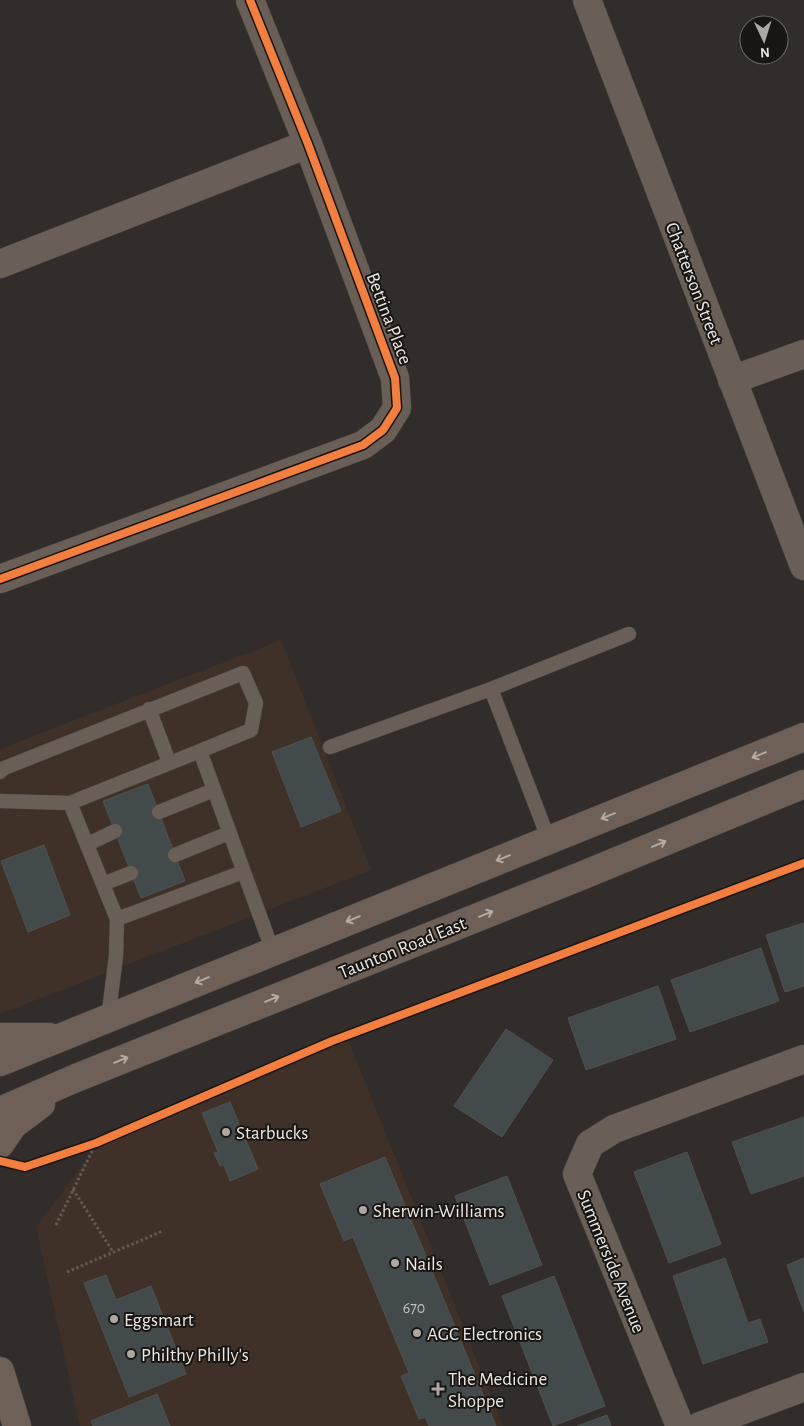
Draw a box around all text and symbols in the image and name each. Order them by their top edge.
north arrow [739,15,789,65]
text: N [759,45,770,59]
street label: Chatterson Street [662,220,726,347]
street label: Bettina Place [362,270,415,367]
one-way arrow [752,751,767,760]
one-way arrow [601,811,616,821]
one-way arrow [651,839,666,848]
one-way arrow [496,854,512,863]
one-way arrow [478,909,493,918]
street label: Taunton Road East [336,914,469,983]
one-way arrow [346,915,361,924]
one-way arrow [195,977,210,986]
one-way arrow [264,994,279,1003]
one-way arrow [113,1055,128,1064]
place label: Starbucks [236,1124,308,1143]
marker: Starbucks [220,1126,232,1138]
street label: Summerside Avenue [573,1187,648,1336]
place label: Sherwin-Williams [373,1202,505,1221]
marker: Sherwin-Williams [357,1204,369,1216]
place label: Nails [405,1255,443,1274]
marker: Nails [389,1257,401,1269]
house number: 670 [403,1300,425,1316]
place label: Eggsmart [124,1311,194,1330]
marker: Eggsmart [108,1313,120,1325]
place label: AGC Electronics [427,1325,542,1344]
marker: AGC Electronics [411,1327,423,1339]
place label: Philthy Philly's [141,1346,249,1365]
marker: Philthy Philly's [125,1348,137,1360]
place label: The Medicine Shoppe [448,1370,547,1411]
marker: The Medicine Shoppe [432,1383,444,1395]

